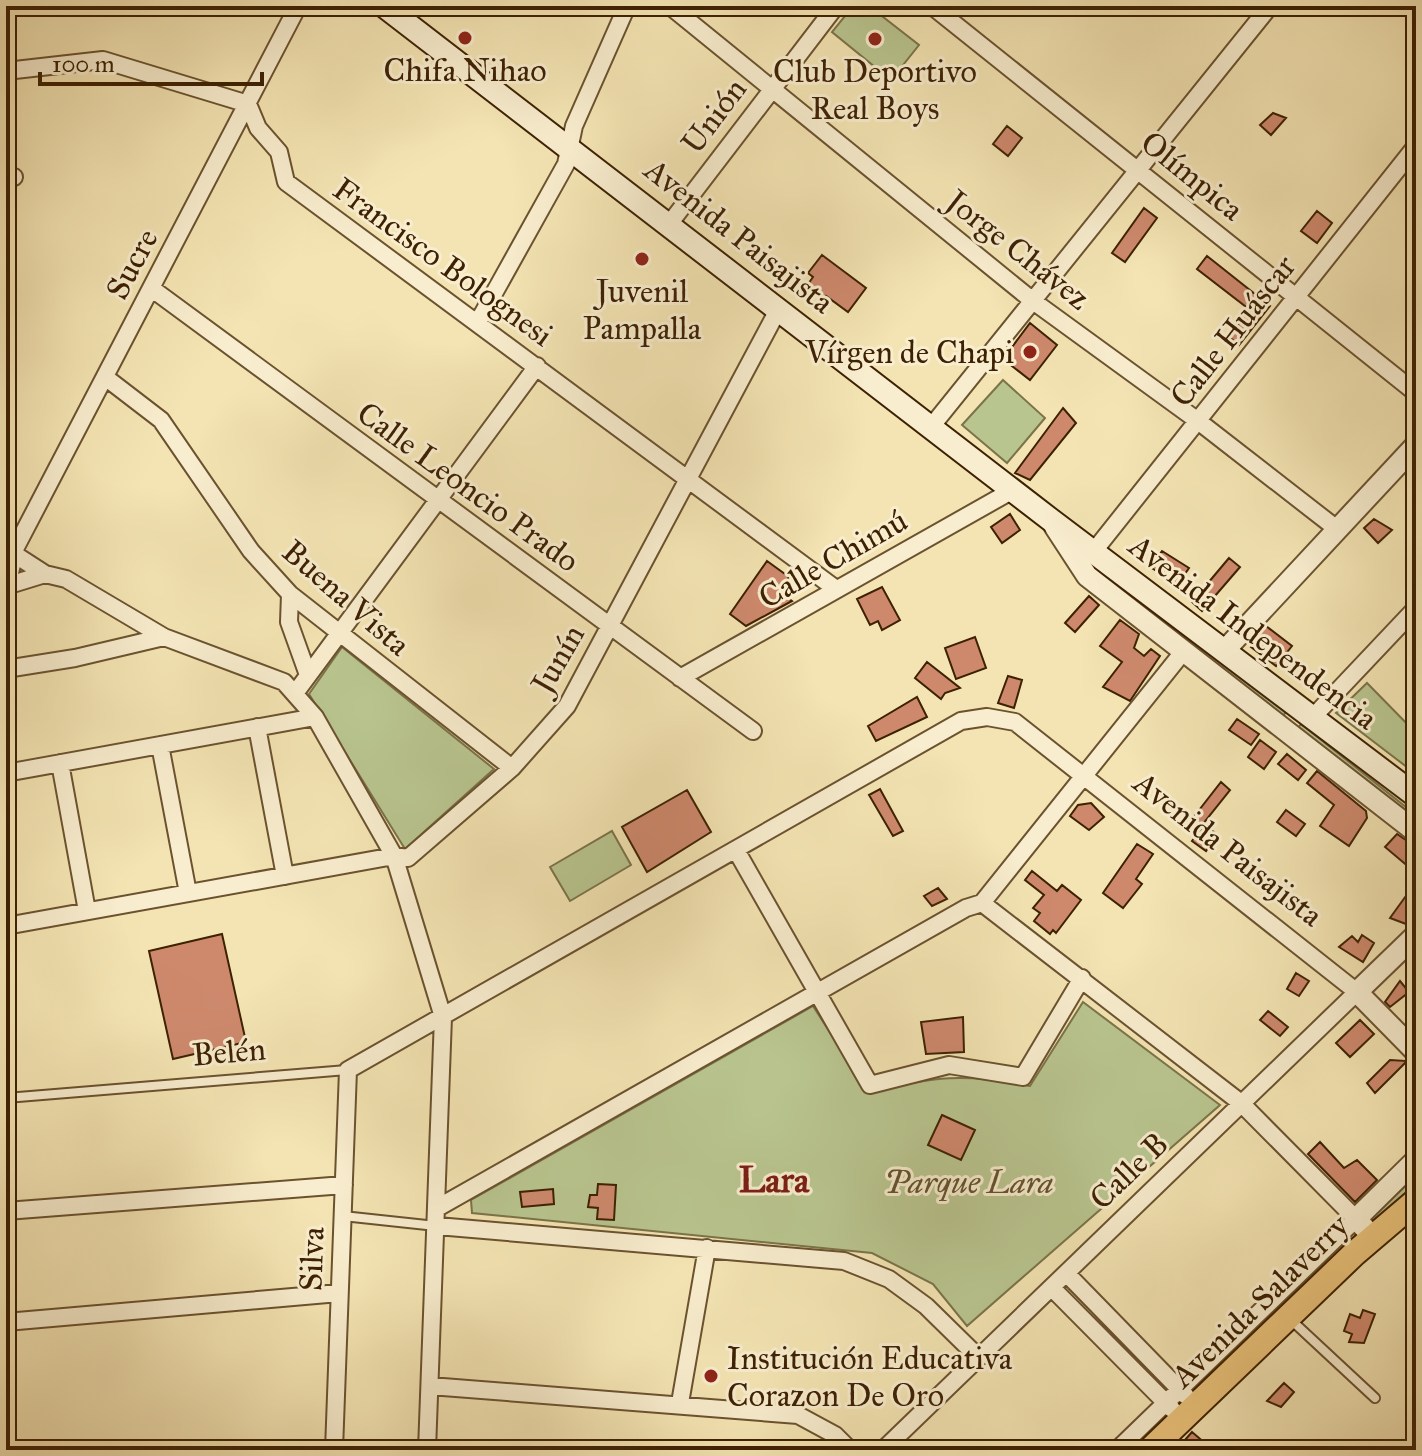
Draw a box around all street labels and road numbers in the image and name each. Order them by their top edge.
street label: Unión [673,71,755,161]
street label: Olímpica [1133,123,1251,229]
street label: Avenida Paisajista [635,149,842,322]
street label: Francisco Bolognesi [326,169,561,355]
street label: Jorge Chávez [936,180,1098,318]
street label: Sucre [97,222,167,306]
street label: Calle Huáscar [1162,248,1304,414]
street label: Calle Leoncio Prado [349,393,587,581]
street label: Calle Chimú [752,501,914,617]
street label: Avenida Independencia [1120,525,1385,738]
street label: Buena Vista [274,532,418,664]
street label: Junín [521,618,593,703]
street label: Avenida Paisajista [1124,762,1331,935]
street label: Belén [191,1029,267,1075]
street label: Calle B [1082,1124,1176,1218]
street label: Avenida Salaverry [1162,1206,1358,1397]
street label: Silva [291,1226,333,1292]

